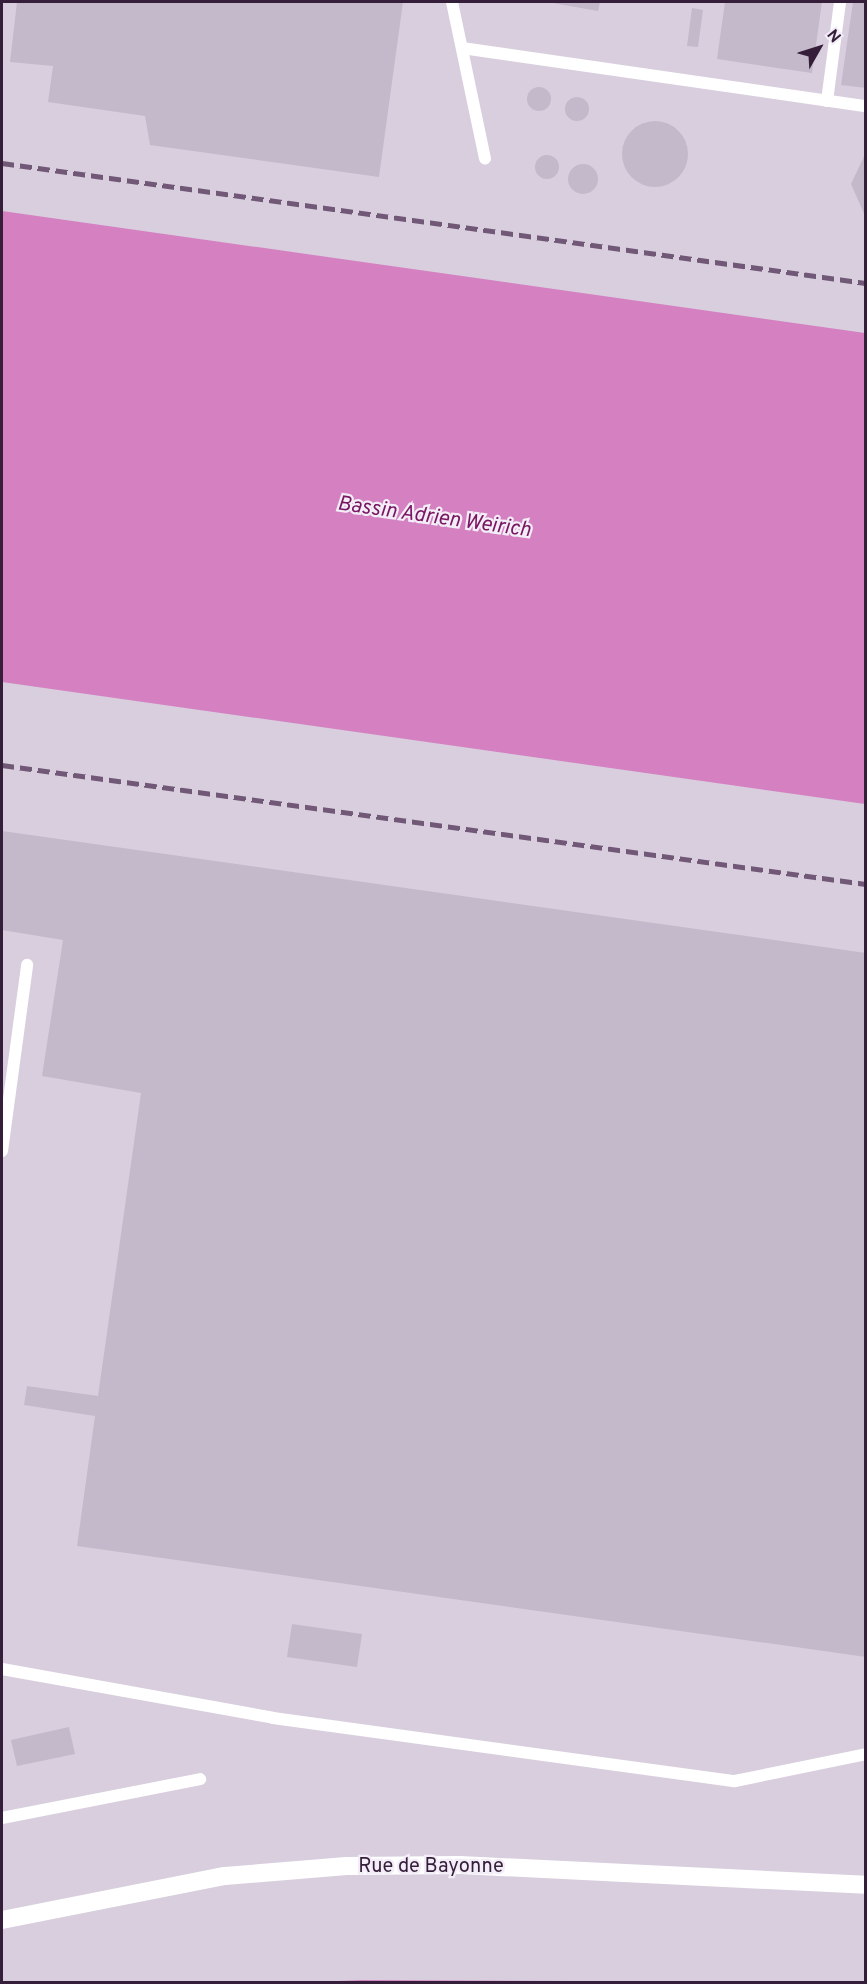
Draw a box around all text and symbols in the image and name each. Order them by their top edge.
north arrow [789,18,849,78]
text: N [822,26,844,47]
water label: Bassin Adrien Weirich [335,492,533,544]
street label: Rue de Bayonne [358,1855,504,1879]

